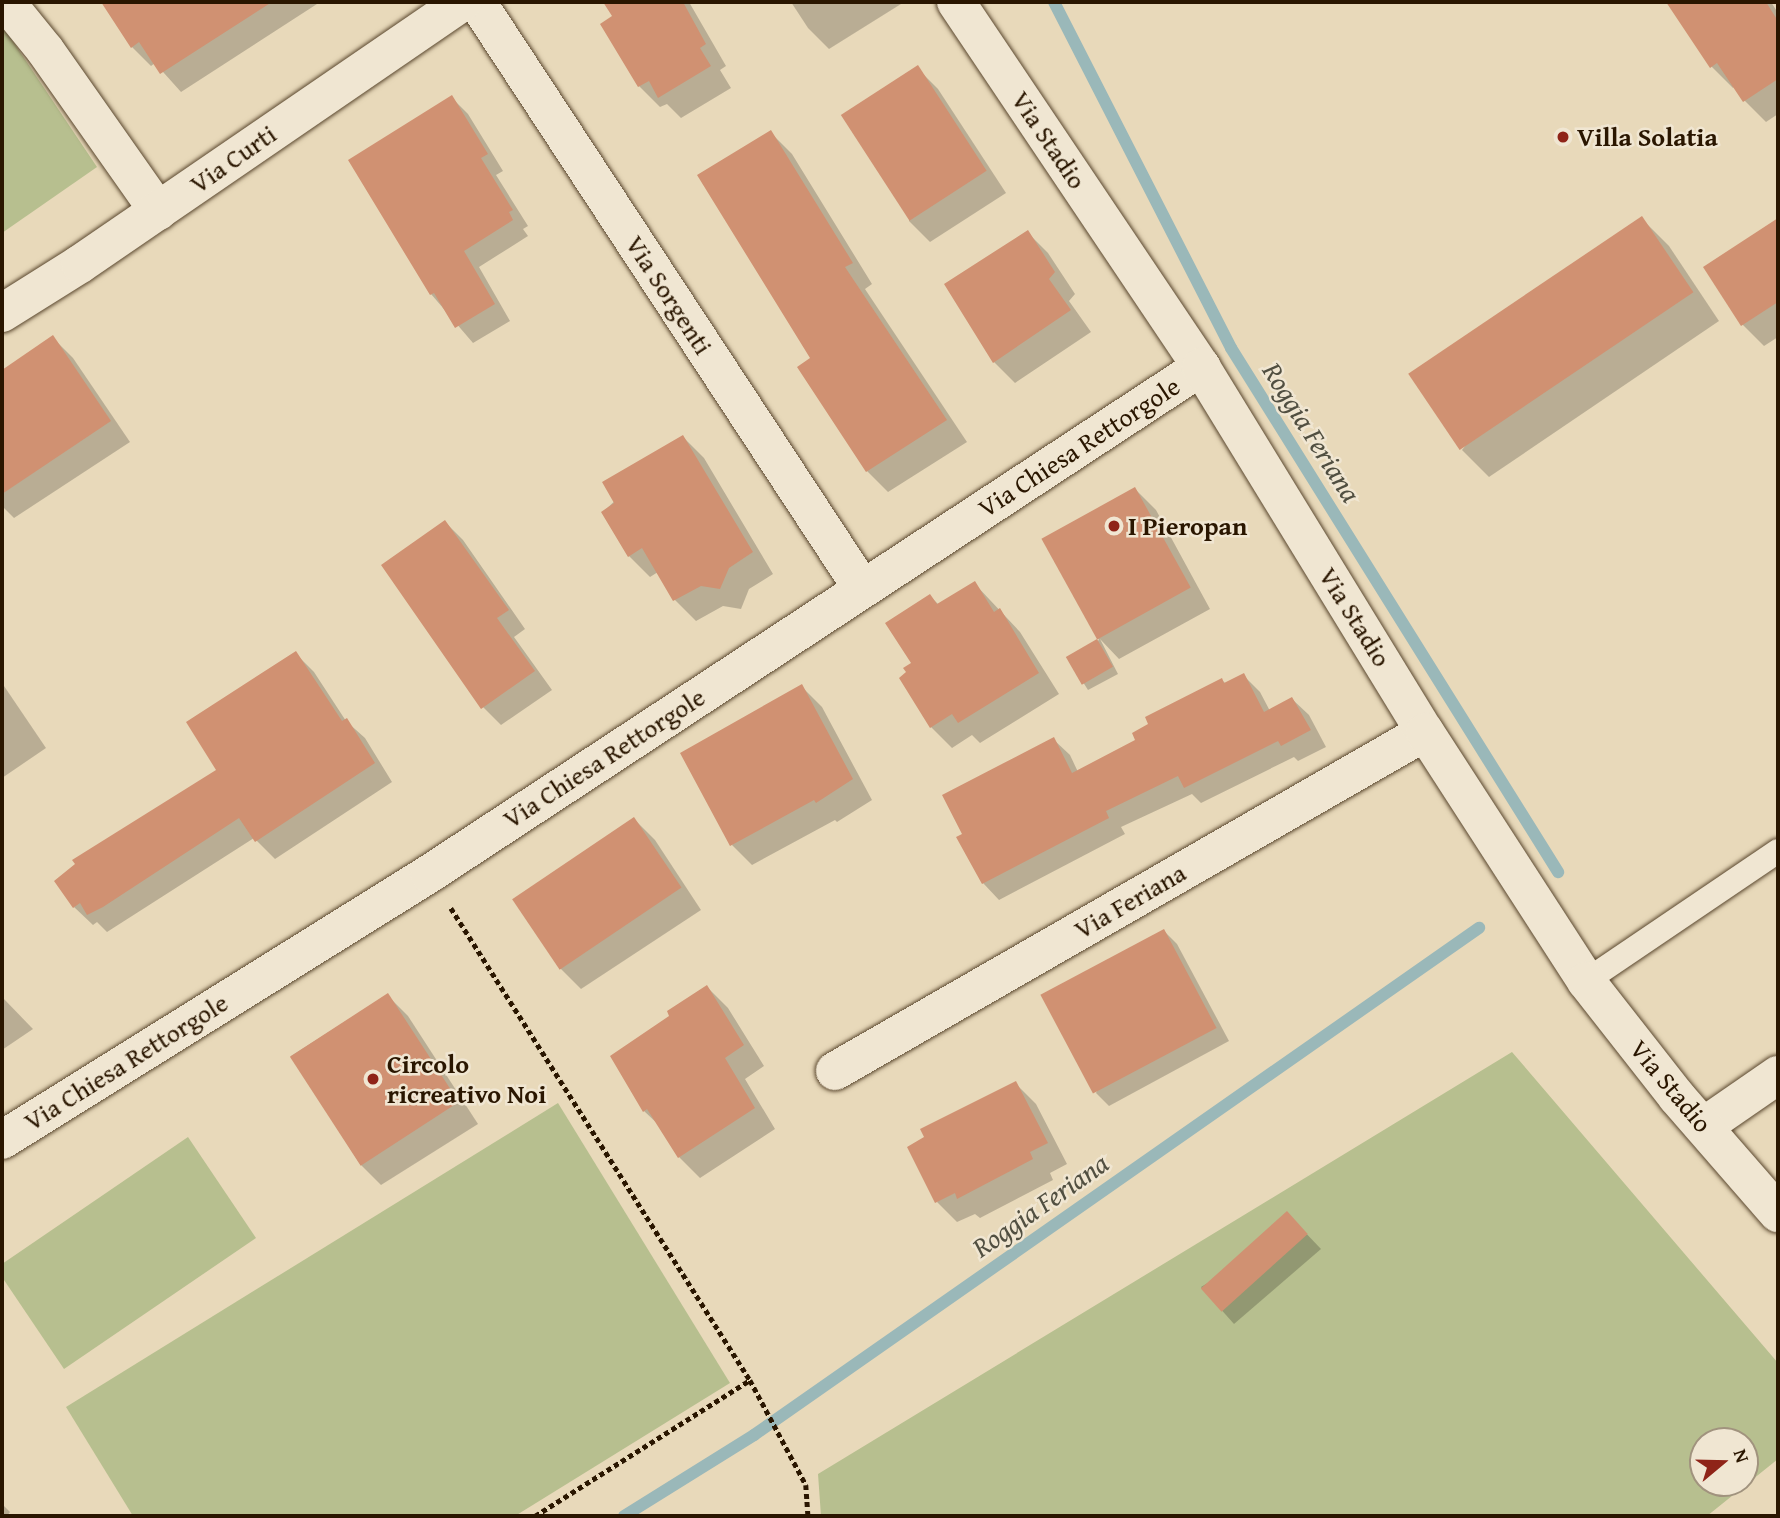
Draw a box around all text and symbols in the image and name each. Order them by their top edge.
street label: Via Stadio [1005,85,1093,195]
street label: Via Curti [184,118,282,200]
place label: Villa Solatia [1577,121,1718,153]
marker: Villa Solatia [1555,129,1571,145]
street label: Via Sorgenti [619,230,719,360]
water label: Roggia Feriana [1256,356,1368,508]
street label: Via Chiesa Rettorgole [972,370,1186,524]
place label: I Pieropan [1128,510,1247,542]
marker: I Pieropan [1106,518,1122,534]
street label: Via Stadio [1312,562,1398,672]
street label: Via Chiesa Rettorgole [497,681,711,835]
street label: Via Feriana [1069,857,1191,945]
street label: Via Chiesa Rettorgole [18,987,234,1137]
street label: Via Stadio [1623,1033,1719,1139]
place label: Circolo ricreativo Noi [387,1048,546,1110]
marker: Circolo ricreativo Noi [365,1071,381,1087]
water label: Roggia Feriana [965,1146,1115,1264]
north arrow [1689,1427,1759,1497]
text: N [1727,1445,1757,1466]

